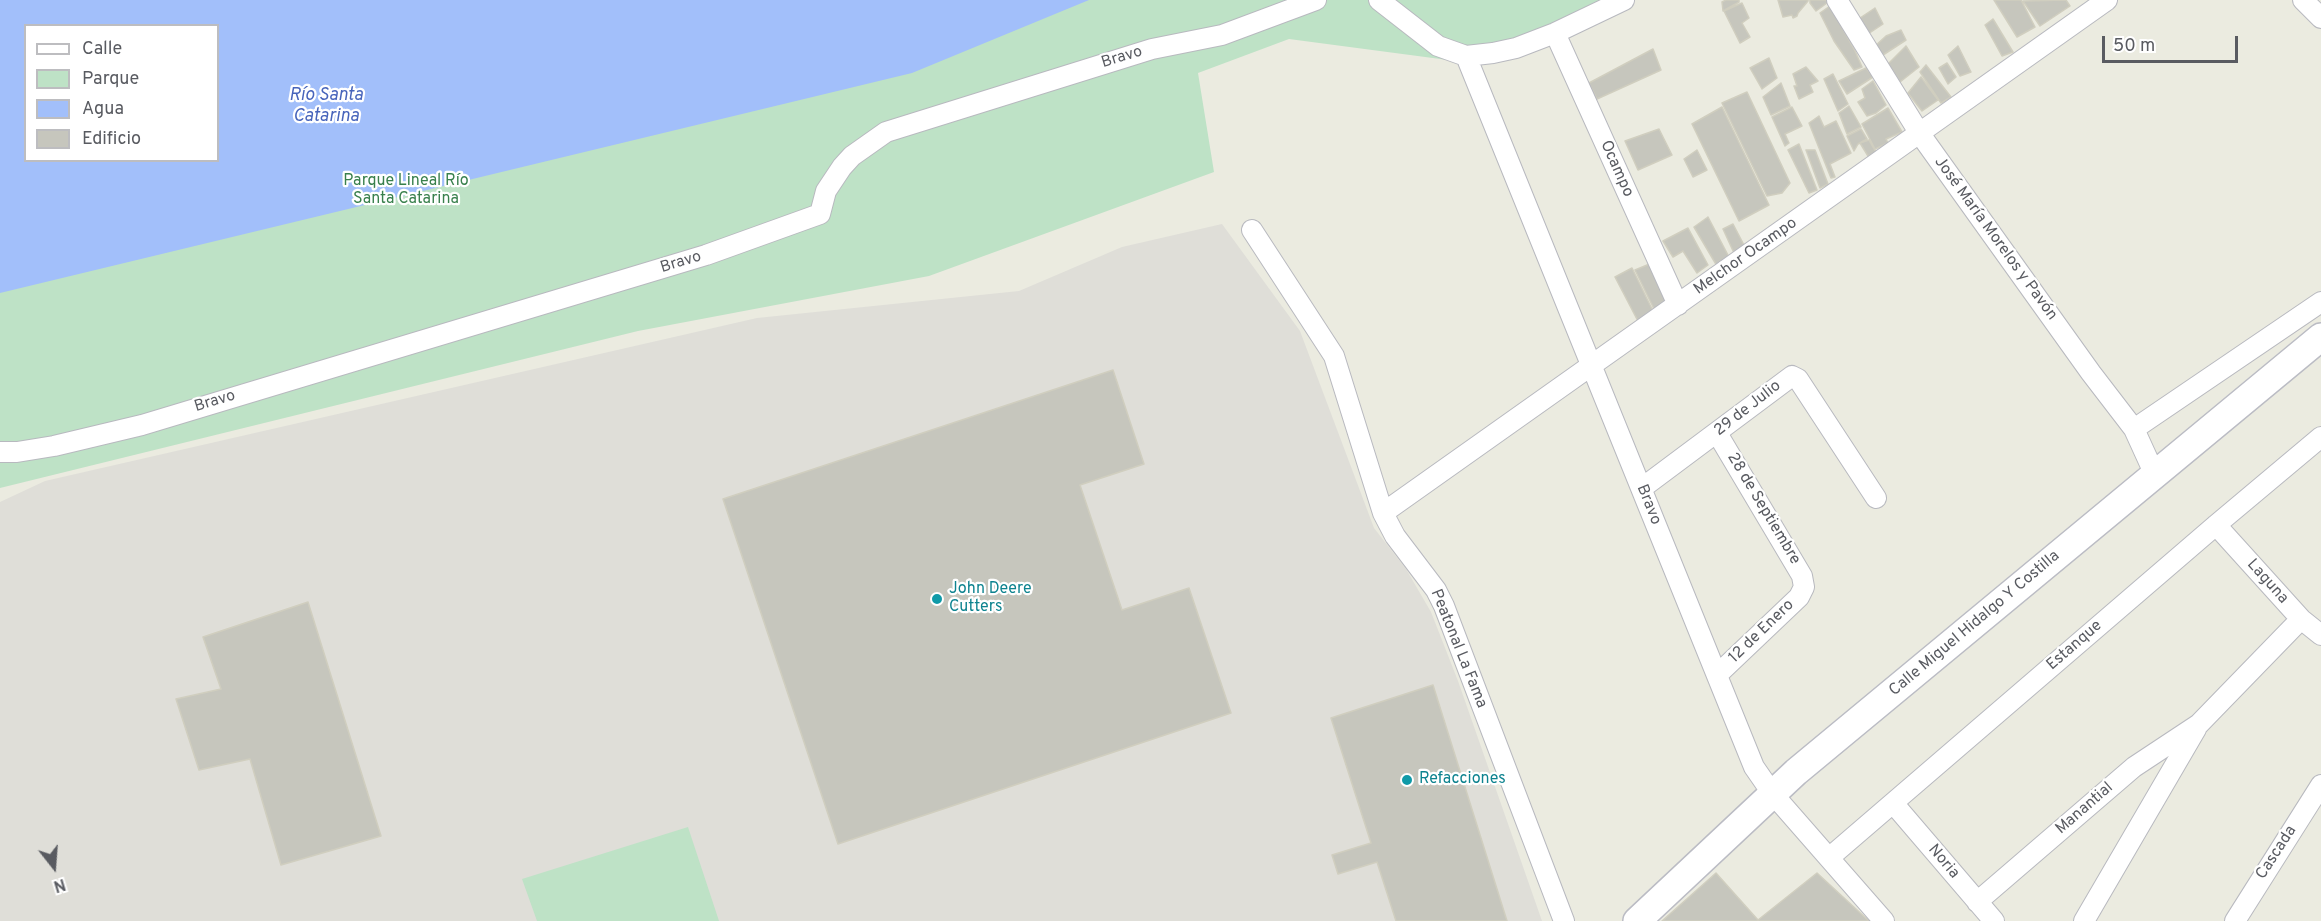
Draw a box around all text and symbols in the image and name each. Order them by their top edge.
legend [24,24,219,162]
scale bar [2105,24,2242,62]
text: 50 m [2113,35,2155,58]
text: Calle [82,38,122,61]
street label: Bravo [1099,43,1145,73]
text: Parque [82,68,139,91]
water label: Río Santa Catarina [289,85,363,128]
text: Agua [82,98,124,121]
text: Edificio [82,128,141,151]
street label: Ocampo [1595,138,1637,200]
street label: José María Morelos y Pavón [1929,153,2061,325]
park label: Parque Lineal Río Santa Catarina [343,172,469,210]
street label: Melchor Ocampo [1691,214,1801,300]
street label: Bravo [658,248,704,278]
street label: 29 de Julio [1711,377,1785,441]
street label: Bravo [192,387,238,417]
street label: 28 de Septiembre [1722,450,1804,568]
street label: Bravo [1631,482,1665,528]
street label: Calle Miguel Hidalgo Y Costilla [1886,547,2064,701]
street label: Laguna [2242,556,2292,608]
place label: John Deere Cutters [949,580,1031,618]
street label: Peatonal La Fama [1425,587,1491,711]
marker: John Deere Cutters [930,592,944,606]
street label: 12 de Enero [1725,596,1799,668]
street label: Estanque [2043,617,2107,675]
place label: Refacciones [1419,770,1506,790]
marker: Refacciones [1400,773,1414,787]
street label: Manantial [2052,779,2118,839]
street label: Cascada [2253,823,2301,883]
north arrow [24,837,84,897]
street label: Noria [1923,841,1963,883]
text: N [51,873,68,895]

